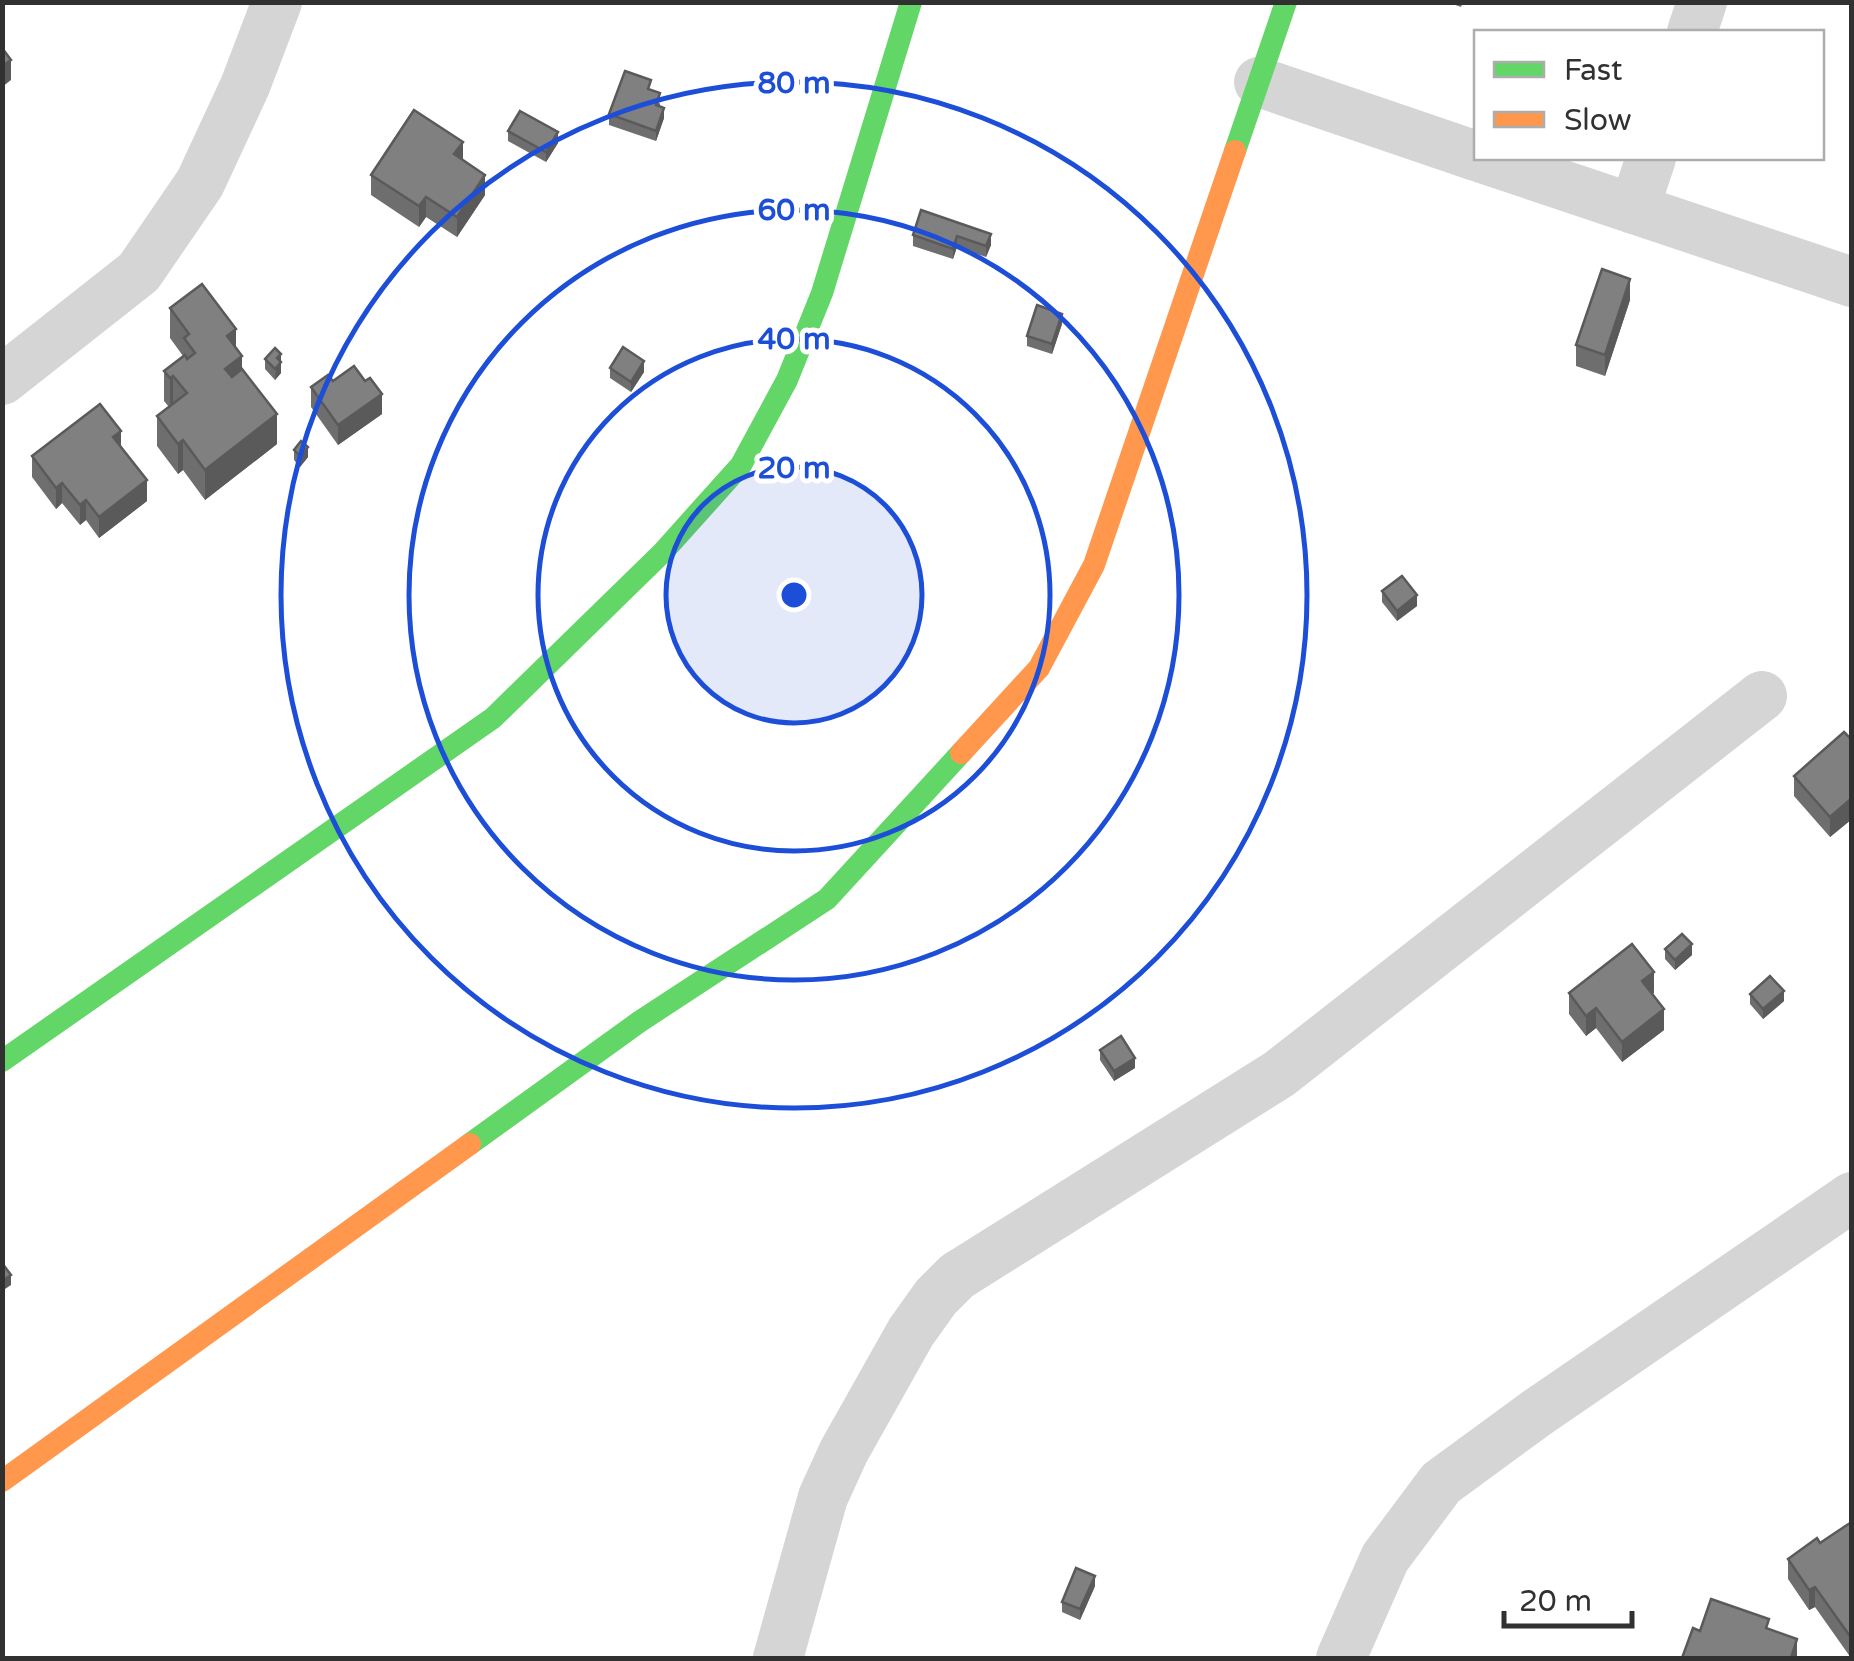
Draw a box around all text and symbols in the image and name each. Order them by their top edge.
legend [1474,30,1824,160]
text: Fast [1564,52,1623,89]
text: 80 m [757,65,831,102]
text: Slow [1564,102,1632,139]
text: 60 m [757,192,831,229]
text: 40 m [757,321,831,358]
text: 20 m [757,450,831,487]
centre of rings [776,577,812,613]
scale bar [1504,1566,1632,1628]
text: 20 m [1519,1583,1592,1620]

